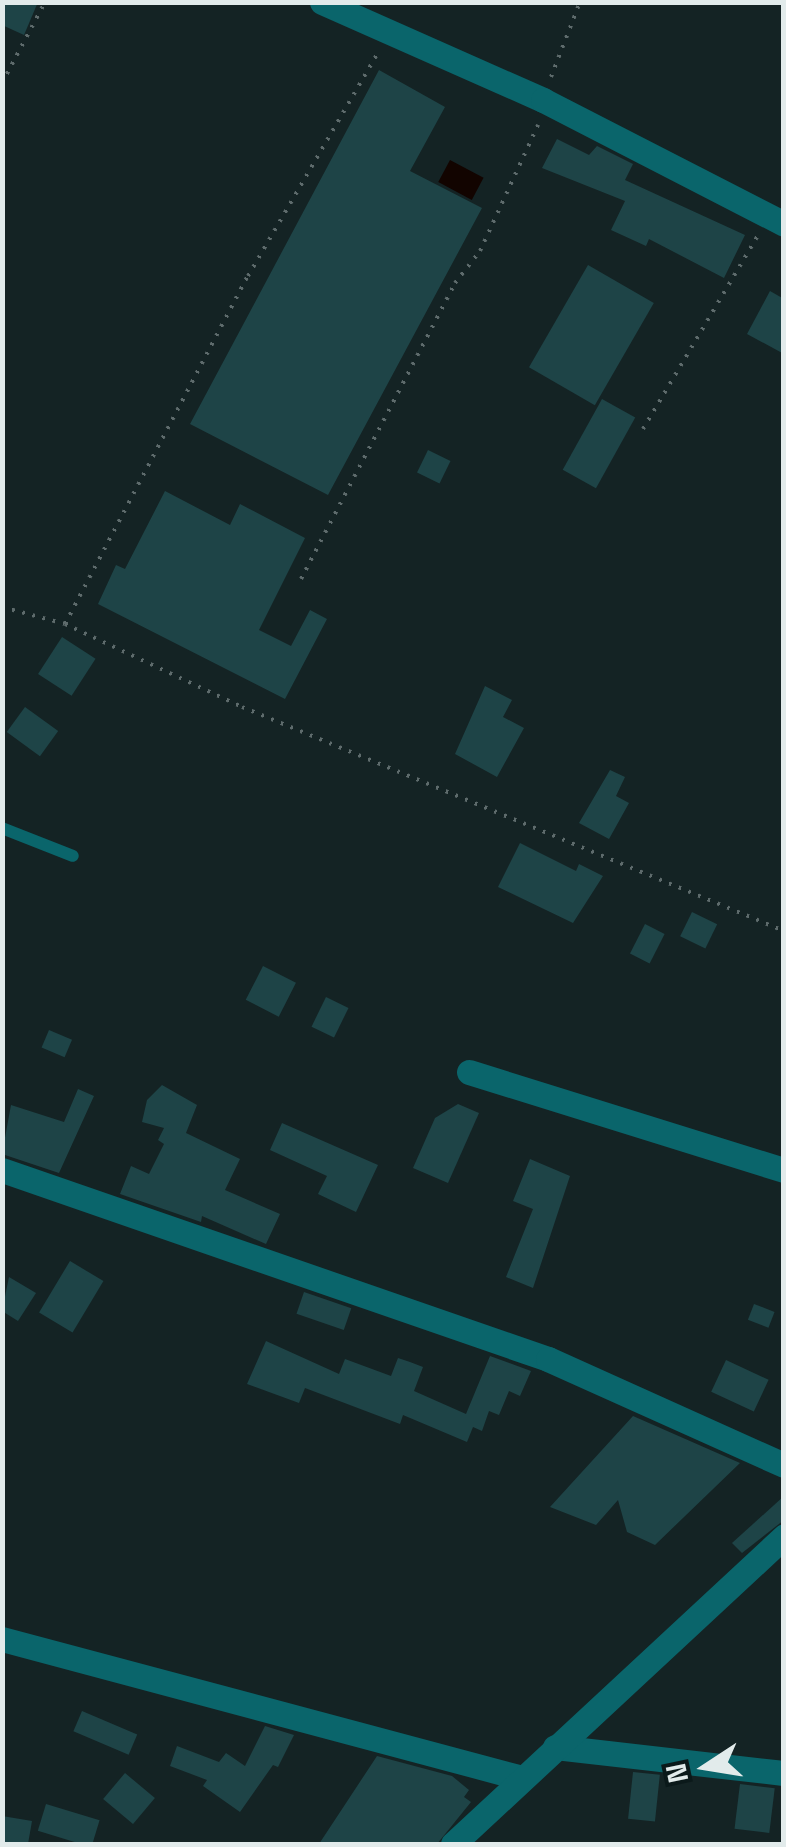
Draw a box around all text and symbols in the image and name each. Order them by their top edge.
north arrow [656,1717,756,1817]
text: N [657,1760,696,1786]

